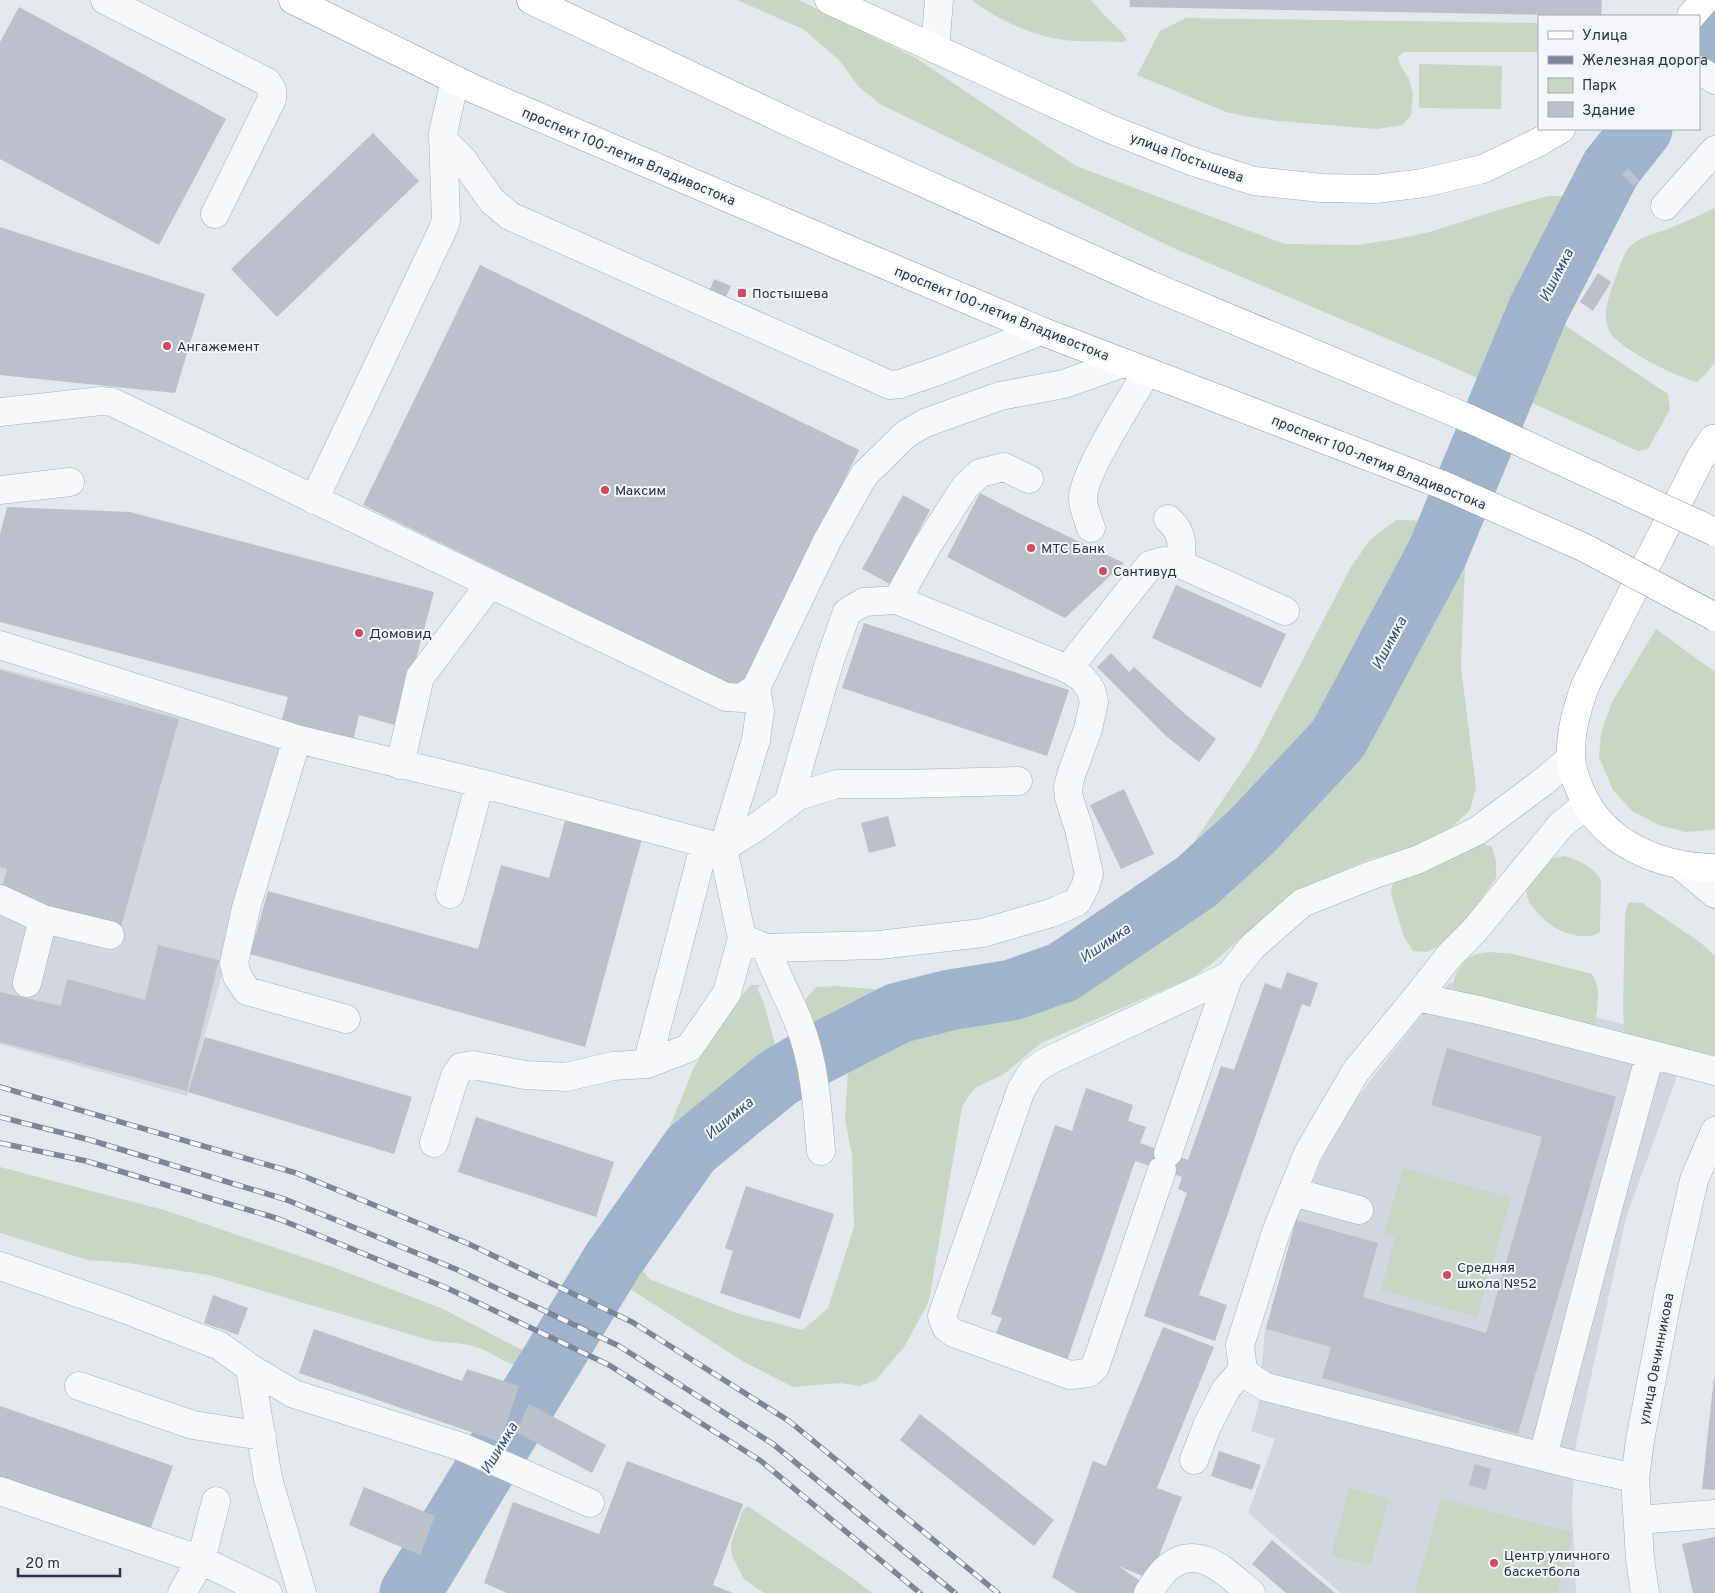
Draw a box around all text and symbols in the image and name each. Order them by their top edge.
legend [1538,15,1700,130]
text: Улица [1582,27,1627,46]
text: Железная дорога [1582,52,1708,71]
text: Парк [1582,77,1617,96]
text: Здание [1582,102,1635,121]
street label: проспект 100-летия Владивостока [519,105,738,210]
street label: улица Постышева [1127,130,1246,187]
water label: Ишимка [1536,246,1579,305]
street label: проспект 100-летия Владивостока [892,263,1111,365]
place label: Постышева [752,286,828,303]
marker: Постышева [736,287,748,299]
place label: Ангажемент [177,339,260,356]
marker: Ангажемент [161,340,173,352]
street label: проспект 100-летия Владивостока [1269,412,1488,514]
place label: Максим [615,483,666,500]
marker: Максим [599,484,611,496]
place label: МТС Банк [1041,541,1105,558]
marker: МТС Банк [1025,542,1037,554]
place label: Сантивуд [1113,564,1177,581]
marker: Сантивуд [1097,565,1109,577]
water label: Ишимка [1369,614,1412,673]
place label: Домовид [369,626,432,643]
marker: Домовид [353,627,365,639]
water label: Ишимка [1077,920,1135,968]
water label: Ишимка [702,1094,758,1145]
place label: Средняя школа №52 [1457,1260,1537,1293]
marker: Средняя школа №52 [1441,1269,1453,1281]
street label: улица Овчинникова [1636,1292,1679,1427]
water label: Ишимка [477,1419,523,1478]
scale bar [18,1546,120,1578]
place label: Центр уличного баскетбола [1504,1548,1610,1581]
text: 20 m [25,1555,60,1574]
marker: Центр уличного баскетбола [1488,1557,1500,1569]

